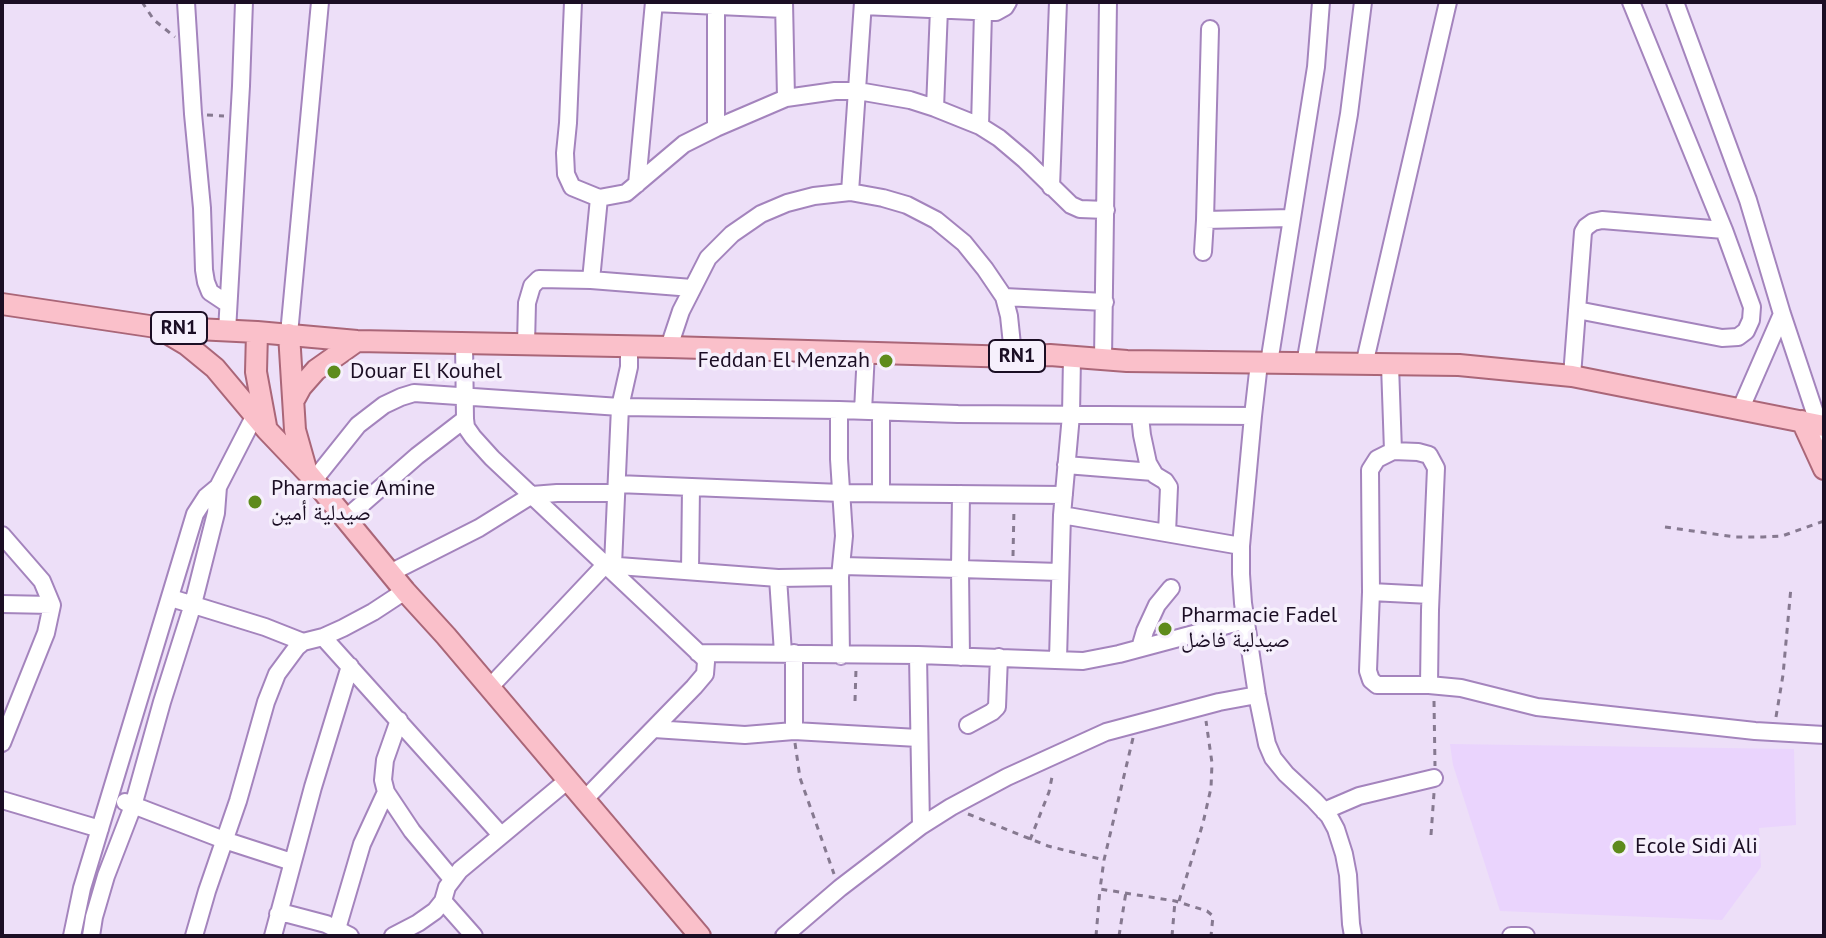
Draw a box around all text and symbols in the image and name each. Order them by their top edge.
road number: RN1 [151,312,207,344]
road number: RN1 [989,340,1045,372]
place label: Feddan El Menzah [697,348,870,374]
marker: Feddan El Menzah [877,352,895,370]
place label: Douar El Kouhel [350,359,502,385]
marker: Douar El Kouhel [325,363,343,381]
place label: Pharmacie Amine صيدلية أمين [271,476,435,528]
marker: Pharmacie Amine صيدلية أمين [246,493,264,511]
place label: Pharmacie Fadel صيدلية فاضل [1181,603,1337,654]
marker: Pharmacie Fadel صيدلية فاضل [1156,620,1174,638]
place label: Ecole Sidi Ali [1635,834,1758,860]
marker: Ecole Sidi Ali [1610,838,1628,856]

